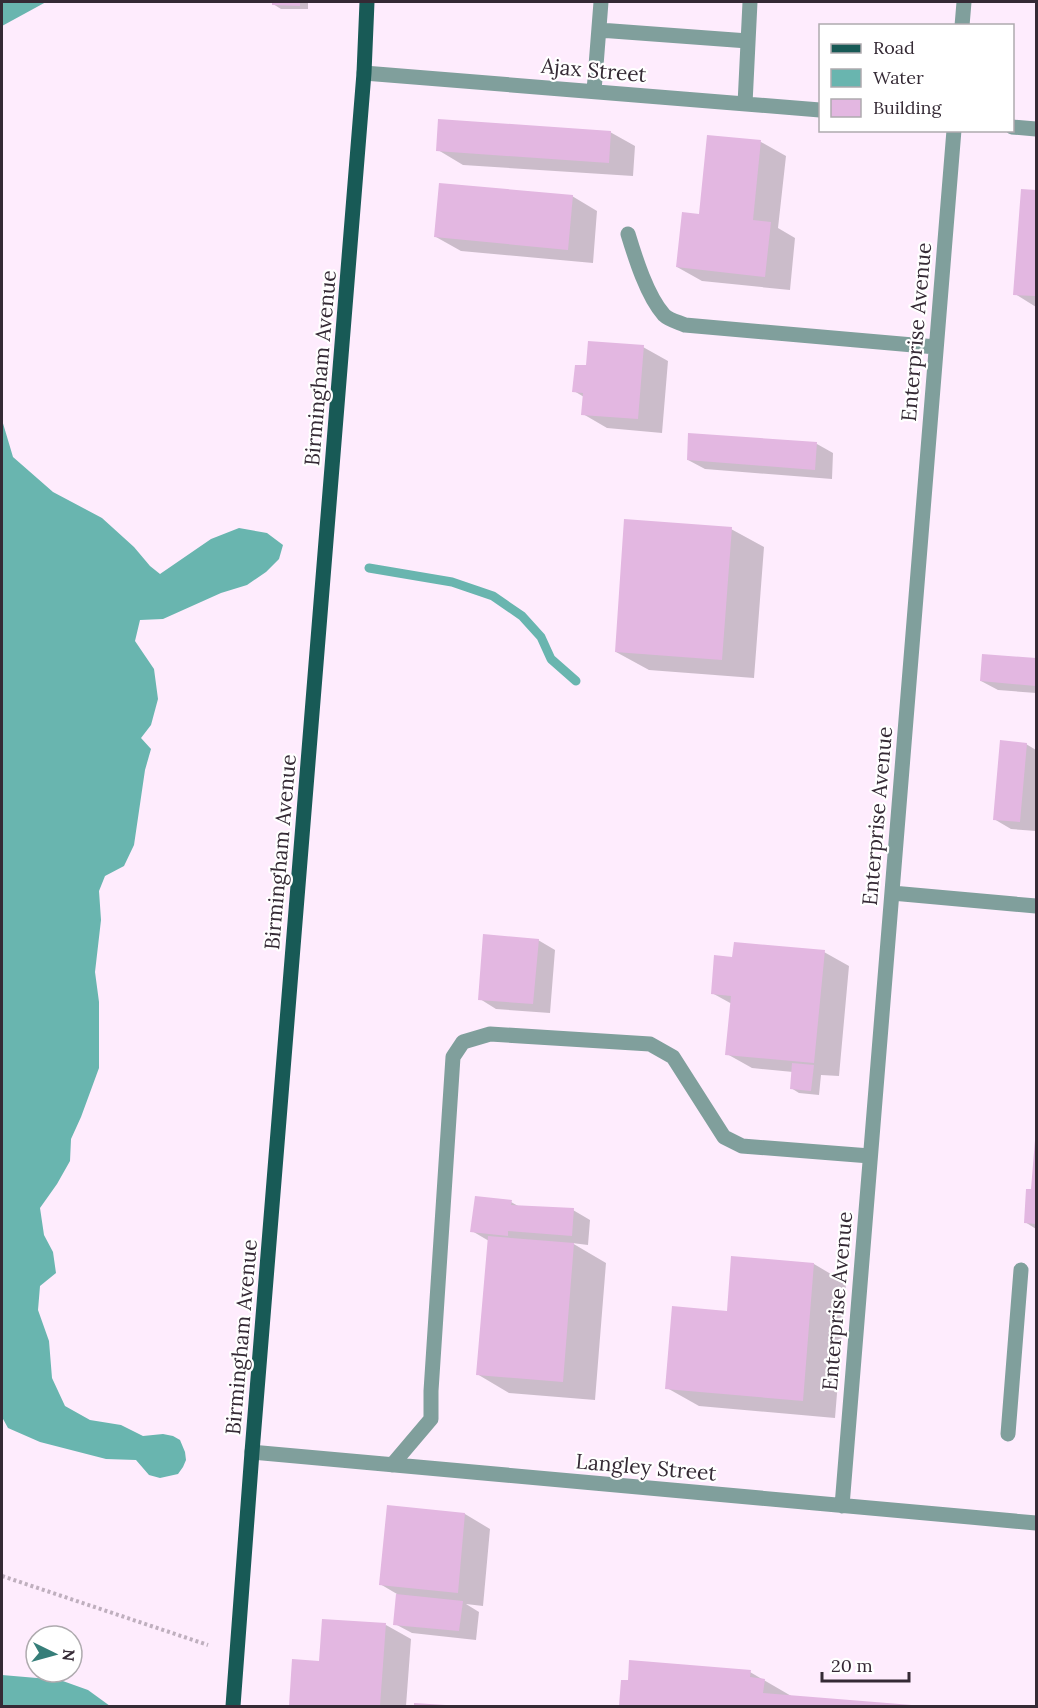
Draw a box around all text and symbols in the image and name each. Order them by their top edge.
legend [819,24,1014,132]
text: Road [873,36,915,59]
street label: Ajax Street [539,52,649,88]
text: Water [873,66,924,89]
text: Building [873,96,943,119]
street label: Enterprise Avenue [895,241,937,423]
street label: Birmingham Avenue [298,269,342,467]
street label: Enterprise Avenue [856,725,898,907]
street label: Birmingham Avenue [258,753,302,951]
street label: Enterprise Avenue [816,1210,858,1392]
street label: Birmingham Avenue [219,1238,263,1436]
street label: Langley Street [574,1447,718,1487]
north arrow [24,1624,84,1684]
scale bar [822,1645,909,1683]
text: N [58,1648,79,1662]
text: 20 m [831,1654,873,1677]

